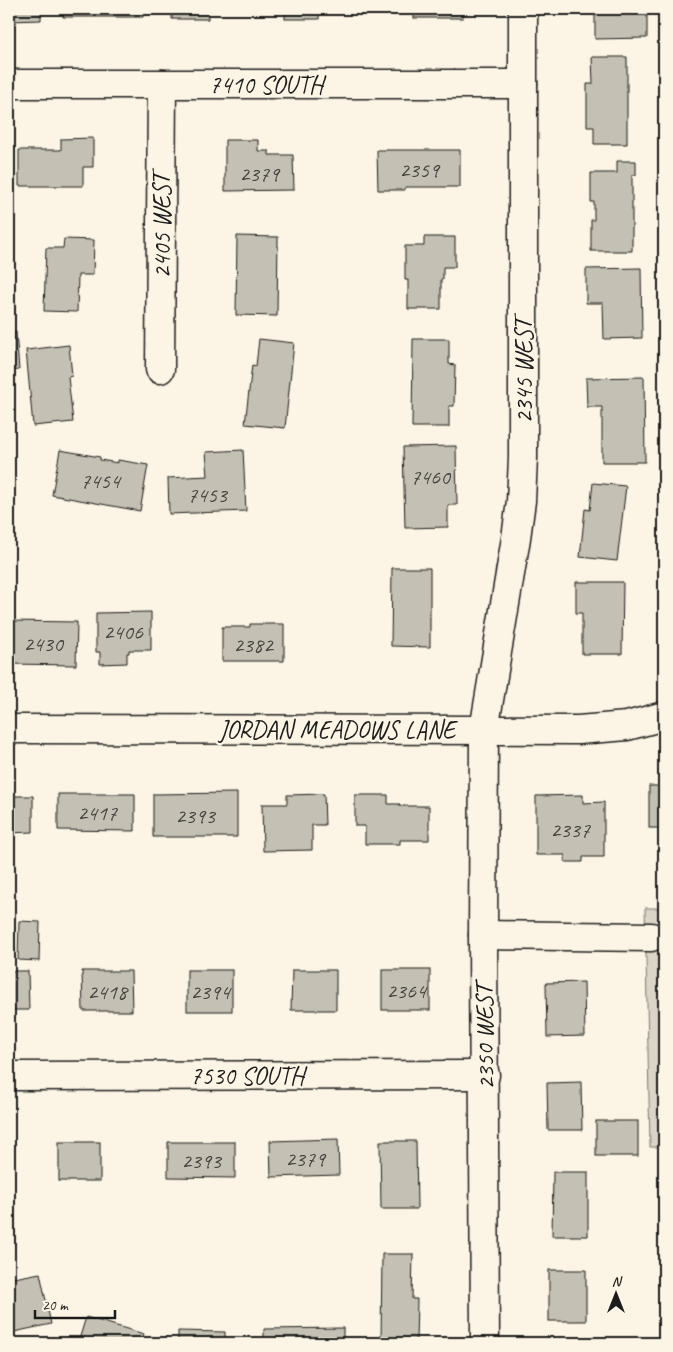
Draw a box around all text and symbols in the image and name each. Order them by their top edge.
street label: 7410 SOUTH [209,69,327,101]
house number: 2359 [399,156,441,184]
house number: 2379 [239,160,281,188]
street label: 2405 WEST [146,167,178,279]
street label: 2345 WEST [508,312,540,424]
house number: 7460 [410,463,452,491]
house number: 7454 [80,467,122,495]
house number: 7453 [187,481,229,509]
house number: 2406 [103,618,144,646]
house number: 2430 [23,630,65,658]
house number: 2382 [233,631,275,659]
street label: JORDAN MEADOWS LANE [218,714,458,746]
house number: 2417 [77,799,118,827]
house number: 2393 [175,802,217,830]
house number: 2337 [550,816,591,844]
house number: 2364 [386,977,428,1005]
house number: 2418 [87,978,129,1006]
house number: 2394 [190,978,232,1006]
street label: 2350 WEST [468,978,502,1090]
street label: 7530 SOUTH [190,1060,308,1092]
house number: 2379 [285,1145,327,1173]
house number: 2393 [181,1147,223,1175]
north arrow [590,1270,640,1320]
text: N [612,1273,623,1290]
scale bar [35,1287,115,1319]
text: 20 m [42,1296,69,1315]

